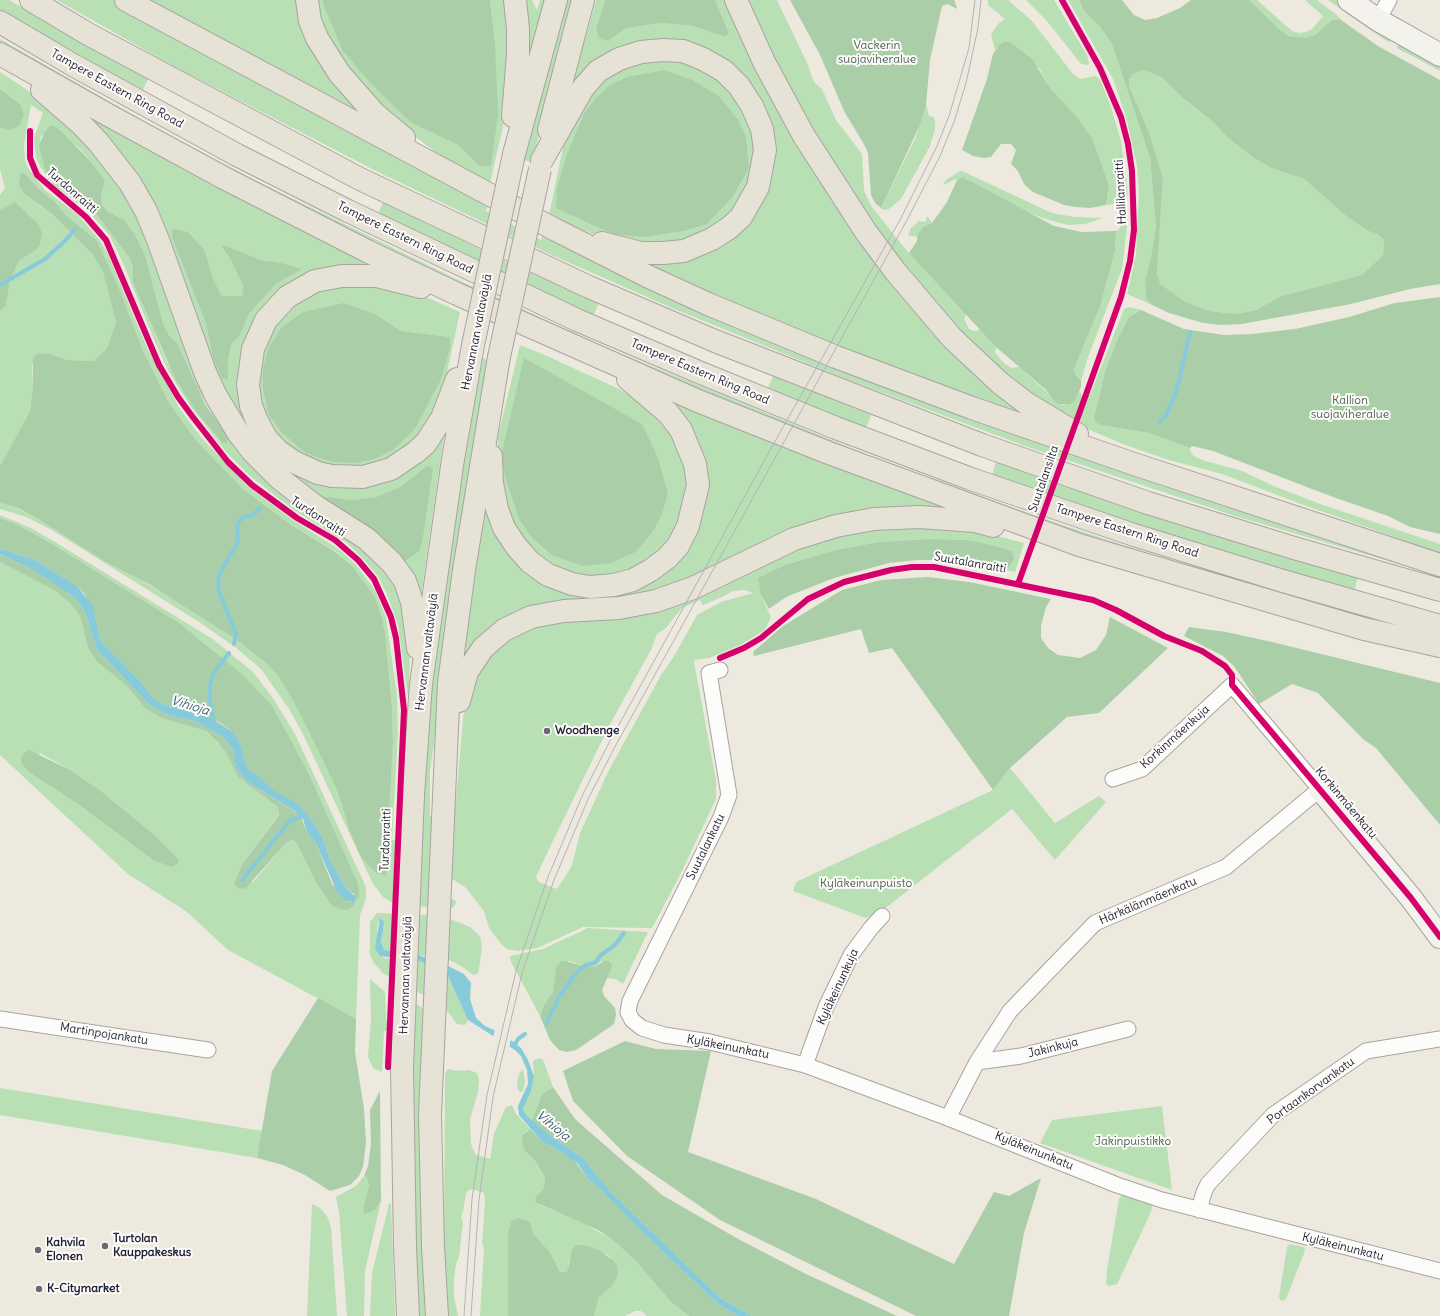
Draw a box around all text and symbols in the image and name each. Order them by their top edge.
park label: Vackerin suojaviheralue [838,39,916,67]
street label: Tampere Eastern Ring Road [48,47,186,131]
street label: Hallilanraitti [1112,159,1130,225]
street label: Turdonraitti [43,165,101,217]
street label: Tampere Eastern Ring Road [335,199,475,277]
street label: Hervannan valtaväylä [459,273,495,391]
street label: Tampere Eastern Ring Road [628,336,772,408]
park label: Kallion suojaviheralue [1311,394,1389,422]
street label: Suutalansilta [1026,444,1062,514]
street label: Turdonraitti [288,494,348,540]
street label: Tampere Eastern Ring Road [1054,501,1200,561]
street label: Suutalanraitti [933,550,1007,576]
street label: Hervannan valtaväylä [413,592,441,712]
water label: Vihioja [169,693,211,719]
street label: Korkinmäenkuja [1137,702,1213,772]
place label: Woodhenge [555,724,620,738]
marker: Woodhenge [542,726,552,736]
street label: Korkinmäenkatu [1312,764,1380,842]
street label: Turdonraitti [378,808,394,872]
street label: Suutalankatu [684,812,728,882]
street label: Härkälänmäenkatu [1097,874,1199,928]
park label: Kyläkeinunpuisto [820,877,912,891]
street label: Hervannan valtaväylä [397,916,415,1034]
street label: Kyläkeinunkuja [814,947,862,1027]
street label: Martinpojankatu [59,1020,149,1048]
street label: Kyläkeinunkatu [686,1032,770,1062]
street label: Jakinkuja [1026,1035,1080,1061]
street label: Portaankorvankatu [1265,1054,1357,1128]
water label: Vihioja [533,1108,573,1144]
street label: Kyläkeinunkatu [993,1129,1075,1173]
park label: Jakinpuistikko [1095,1135,1171,1149]
street label: Kyläkeinunkatu [1301,1230,1385,1264]
place label: Turtolan Kauppakeskus [113,1232,191,1260]
place label: Kahvila Elonen [46,1236,85,1264]
marker: Turtolan Kauppakeskus [100,1241,110,1251]
marker: Kahvila Elonen [33,1245,43,1255]
place label: K-Citymarket [47,1282,119,1296]
marker: K-Citymarket [34,1284,44,1294]

